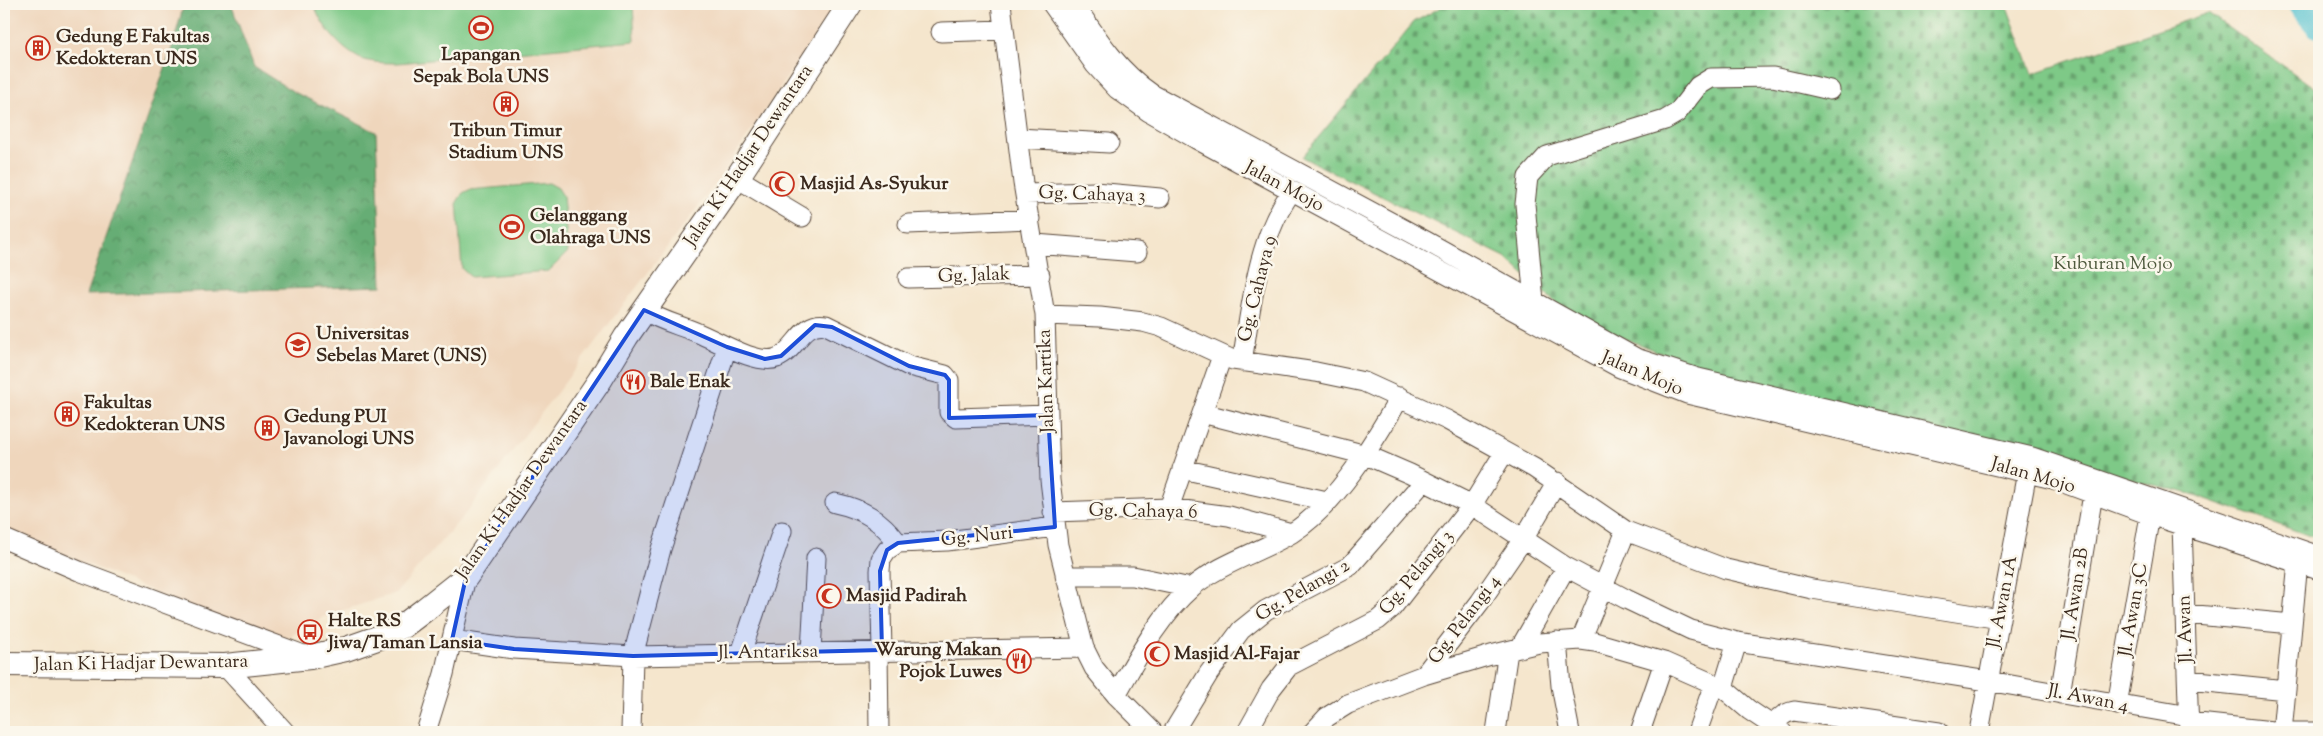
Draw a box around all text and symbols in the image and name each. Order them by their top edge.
sports icon: Lapangan Sepak Bola UNS [468,15,494,41]
place label: Gedung E Fakultas Kedokteran UNS [56,24,210,73]
building icon: Gedung E Fakultas Kedokteran UNS [25,35,51,61]
place label: Lapangan Sepak Bola UNS [413,42,549,91]
street label: Jalan Ki Hadjar Dewantara [677,59,820,253]
building icon: Tribun Timur Stadium UNS [493,91,519,117]
place label: Tribun Timur Stadium UNS [448,118,564,167]
street label: Jalan Mojo [1238,154,1329,219]
mosque icon: Masjid As-Syukur [769,171,795,197]
place label: Masjid As-Syukur [800,171,949,198]
street label: Gg. Cahaya 3 [1038,180,1146,210]
place label: Gelanggang Olahraga UNS [530,203,651,252]
sports icon: Gelanggang Olahraga UNS [499,214,525,240]
street label: Gg. Cahaya 9 [1232,233,1284,345]
park label: Kuburan Mojo [2053,251,2173,278]
street label: Gg. Jalak [937,261,1011,291]
place label: Universitas Sebelas Maret (UNS) [316,321,487,370]
street label: Jalan Kartika [1032,328,1062,434]
school or university icon: Universitas Sebelas Maret (UNS) [285,332,311,358]
street label: Jalan Mojo [1596,344,1687,403]
restaurant icon: Bale Enak [620,369,646,395]
place label: Bale Enak [650,369,731,396]
place label: Fakultas Kedokteran UNS [84,390,225,439]
street label: Jalan Ki Hadjar Dewantara [449,394,595,586]
building icon: Fakultas Kedokteran UNS [54,401,80,427]
place label: Gedung PUI Javanologi UNS [282,404,414,453]
building icon: Gedung PUI Javanologi UNS [254,415,280,441]
street label: Jalan Mojo [1987,451,2078,501]
street label: Gg. Cahaya 6 [1088,498,1198,526]
street label: Gg. Nuri [940,520,1014,554]
street label: Gg. Pelangi 3 [1373,525,1461,621]
street label: Jl. Awan 2B [2055,546,2097,643]
street label: Gg. Pelangi 2 [1251,553,1355,629]
street label: Jl. Awan 1A [1981,553,2025,652]
street label: Jl. Awan 3C [2112,561,2156,660]
street label: Gg. Pelangi 4 [1422,569,1508,670]
mosque icon: Masjid Padirah [816,583,842,609]
place label: Masjid Padirah [846,583,968,610]
street label: Jl. Awan [2171,594,2201,665]
place label: Halte RS Jiwa/Taman Lansia [326,608,483,657]
bus stop icon: Halte RS Jiwa/Taman Lansia [297,619,323,645]
place label: Warung Makan Pojok Luwes [875,637,1003,686]
street label: Jl. Antariksa [717,639,819,667]
mosque icon: Masjid Al-Fajar [1144,641,1170,667]
place label: Masjid Al-Fajar [1174,641,1301,668]
restaurant icon: Warung Makan Pojok Luwes [1006,648,1032,674]
street label: Jalan Ki Hadjar Dewantara [33,649,249,679]
street label: Jl. Awan 4 [2044,678,2131,720]

